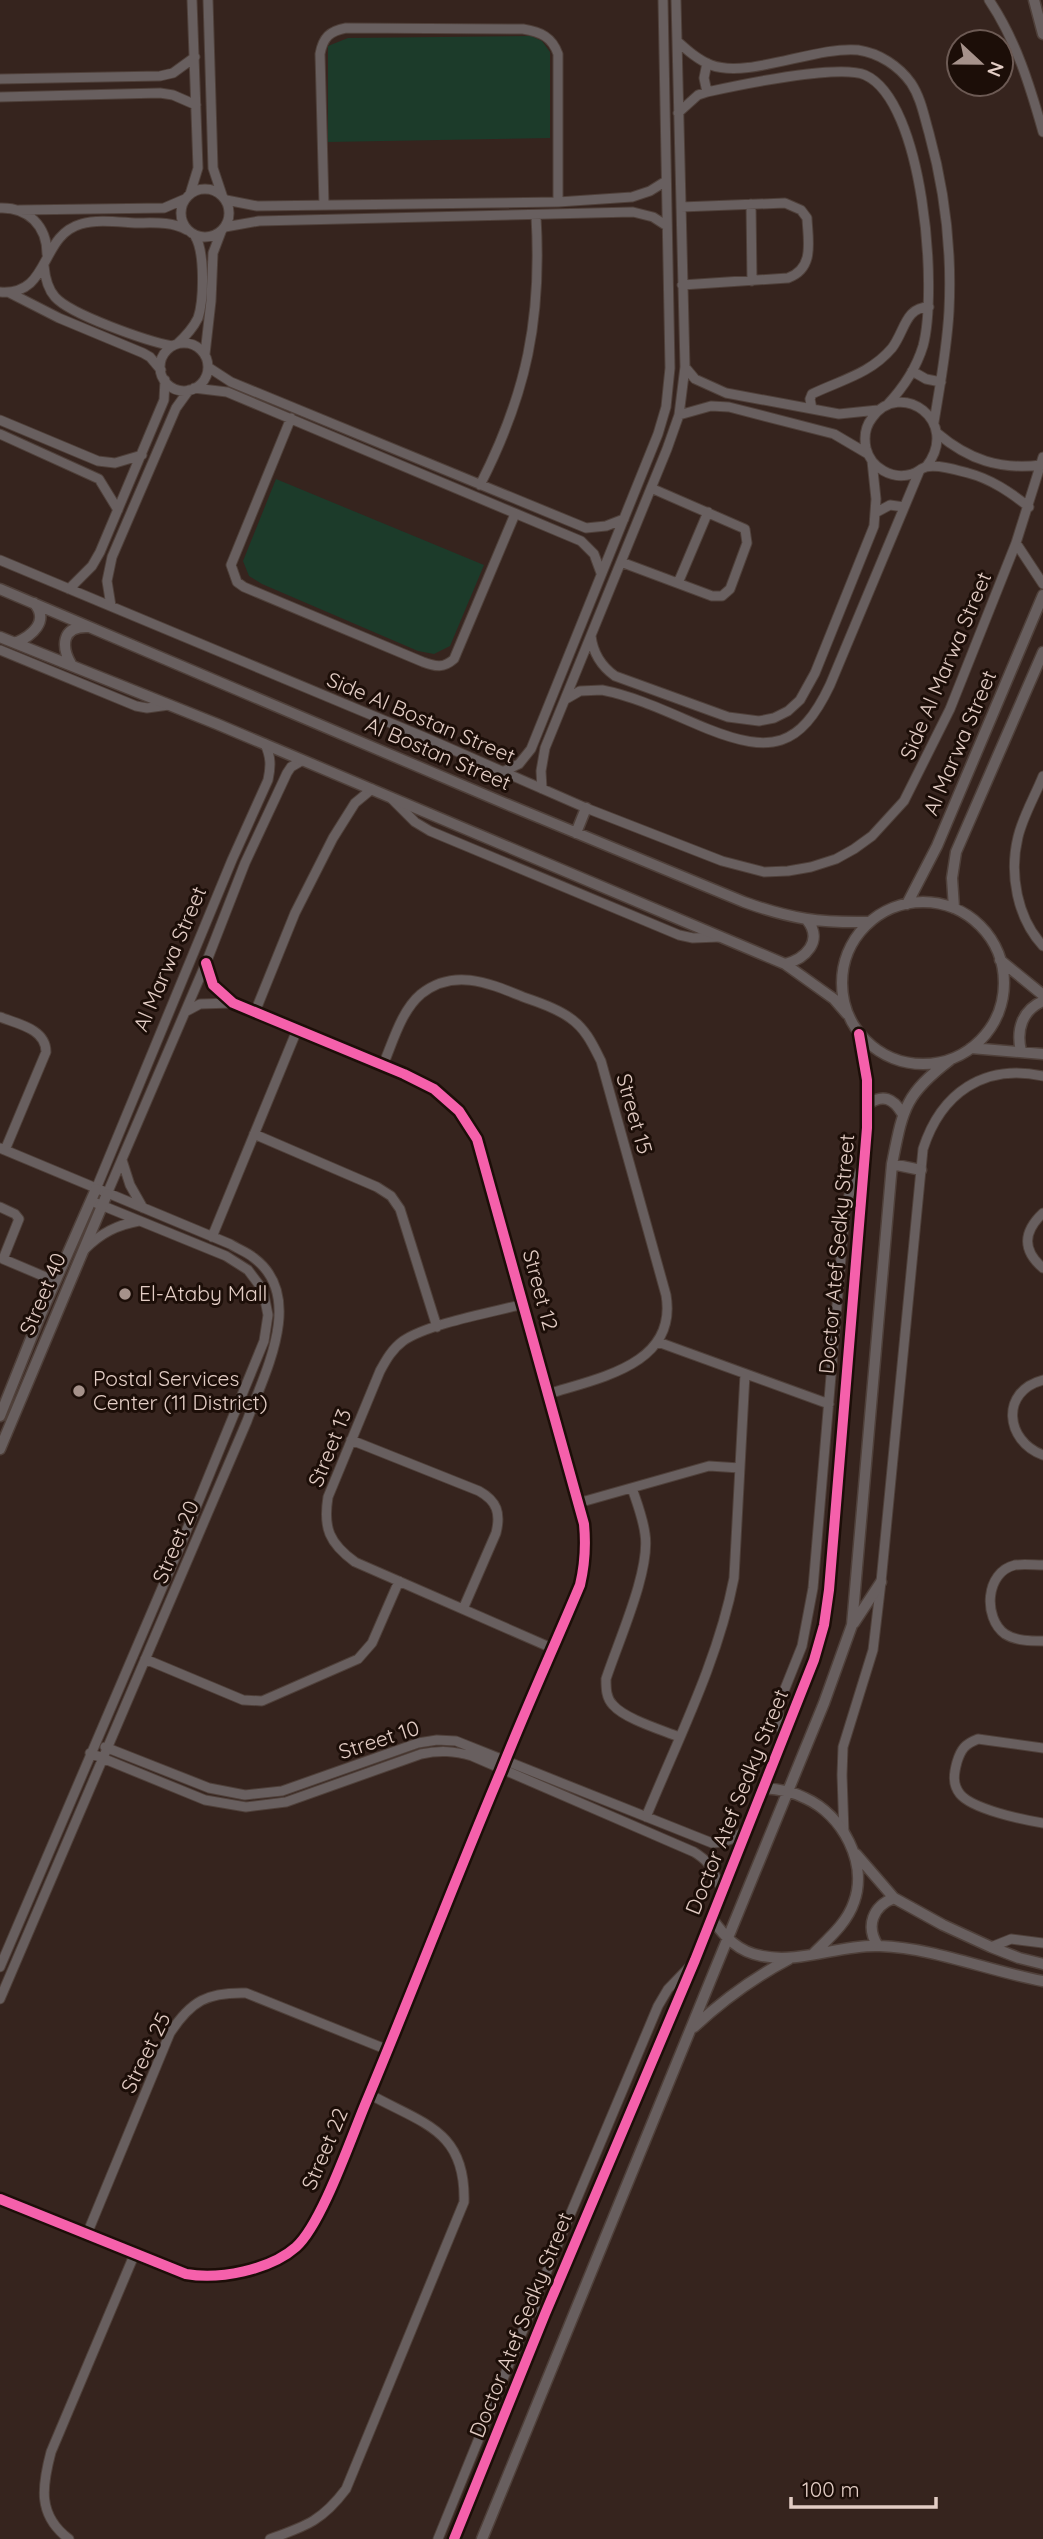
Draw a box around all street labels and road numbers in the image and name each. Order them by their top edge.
street label: Side Al Marwa Street [895,568,997,764]
street label: Side Al Bostan Street [323,667,519,769]
street label: Al Marwa Street [918,667,1002,819]
street label: Al Bostan Street [362,712,514,796]
street label: Al Marwa Street [127,882,211,1035]
street label: Street 15 [611,1071,659,1157]
street label: Doctor Atef Sedky Street [813,1133,859,1375]
street label: Street 12 [518,1247,564,1333]
street label: Street 40 [13,1249,71,1339]
street label: Street 13 [302,1405,356,1490]
street label: Street 20 [146,1496,204,1587]
street label: Doctor Atef Sedky Street [679,1685,793,1918]
street label: Street 10 [335,1714,422,1764]
street label: Street 25 [115,2008,176,2097]
street label: Street 22 [295,2104,353,2193]
street label: Doctor Atef Sedky Street [463,2208,577,2441]

